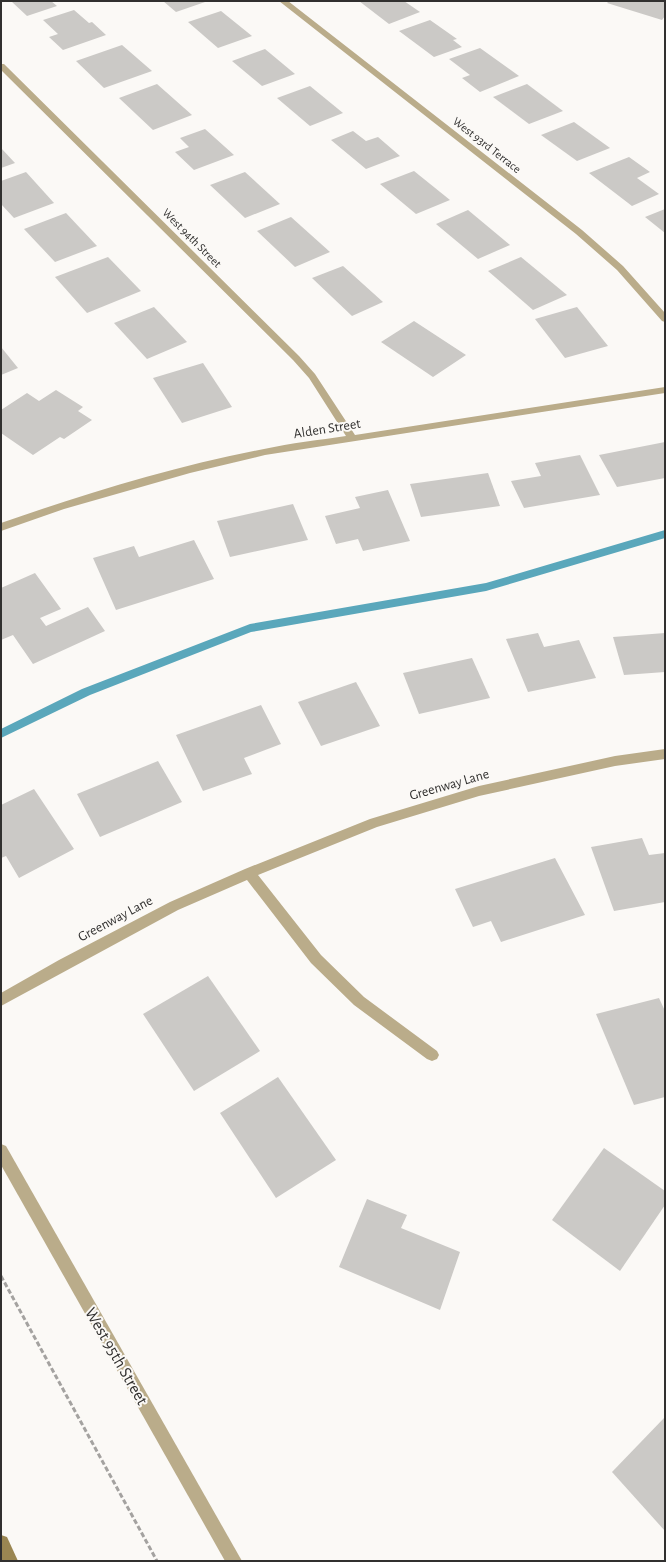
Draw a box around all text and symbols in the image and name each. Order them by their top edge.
street label: West 93rd Terrace [451,115,523,175]
street label: West 94th Street [160,206,224,270]
street label: Alden Street [293,417,362,441]
street label: Greenway Lane [408,767,491,803]
street label: Greenway Lane [76,893,155,944]
street label: West 95th Street [82,1305,151,1408]

